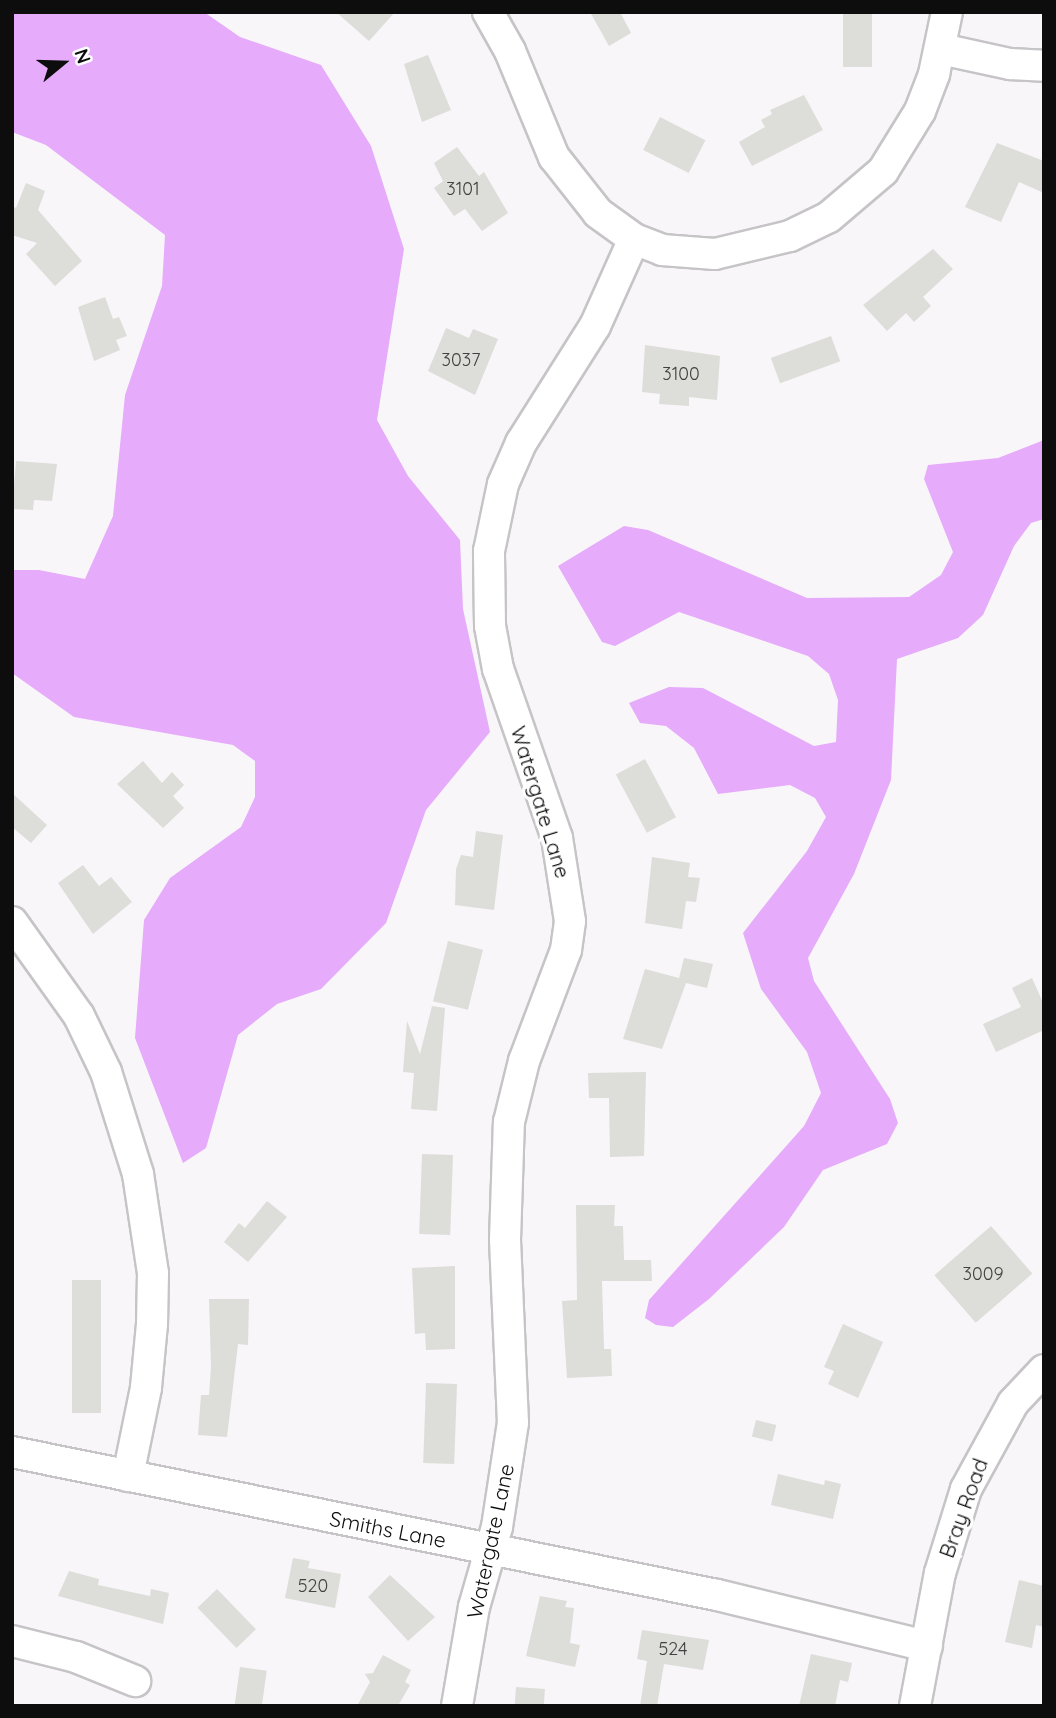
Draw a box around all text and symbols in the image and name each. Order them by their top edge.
north arrow [28,28,98,98]
text: N [69,46,96,67]
house number: 3101 [446,178,480,200]
house number: 3037 [442,349,480,371]
house number: 3100 [662,363,700,385]
street label: Watergate Lane [506,723,576,881]
house number: 3009 [963,1263,1003,1285]
street label: Bray Road [933,1455,993,1561]
street label: Watergate Lane [461,1461,519,1621]
street label: Smiths Lane [328,1505,448,1553]
house number: 520 [298,1575,328,1597]
house number: 524 [659,1638,687,1660]

